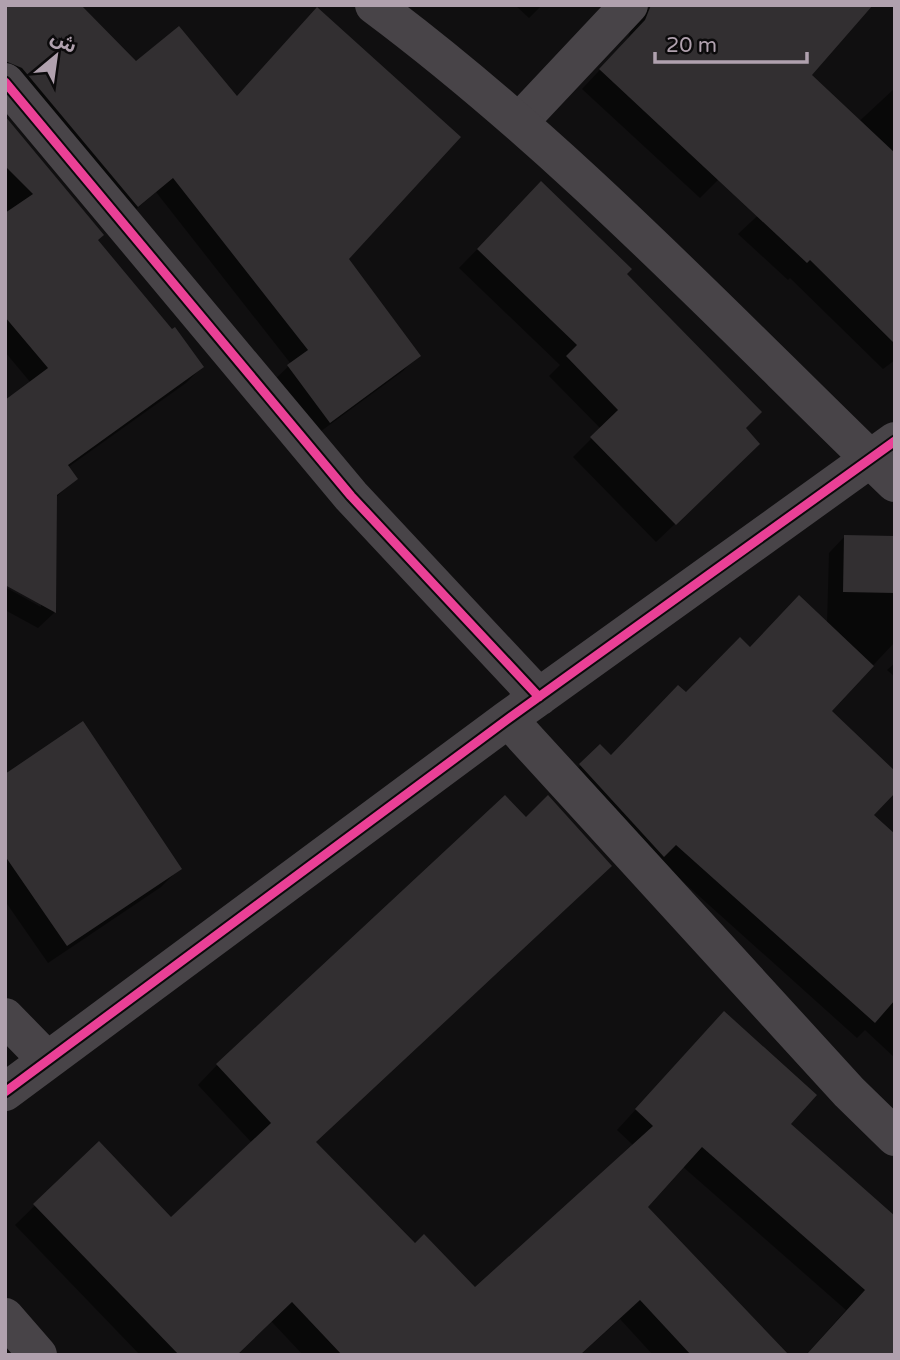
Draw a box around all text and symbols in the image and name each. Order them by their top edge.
north arrow [21,21,91,91]
scale bar [655,21,807,65]
text: ش [47,26,80,58]
text: 20 m [666,33,717,58]

